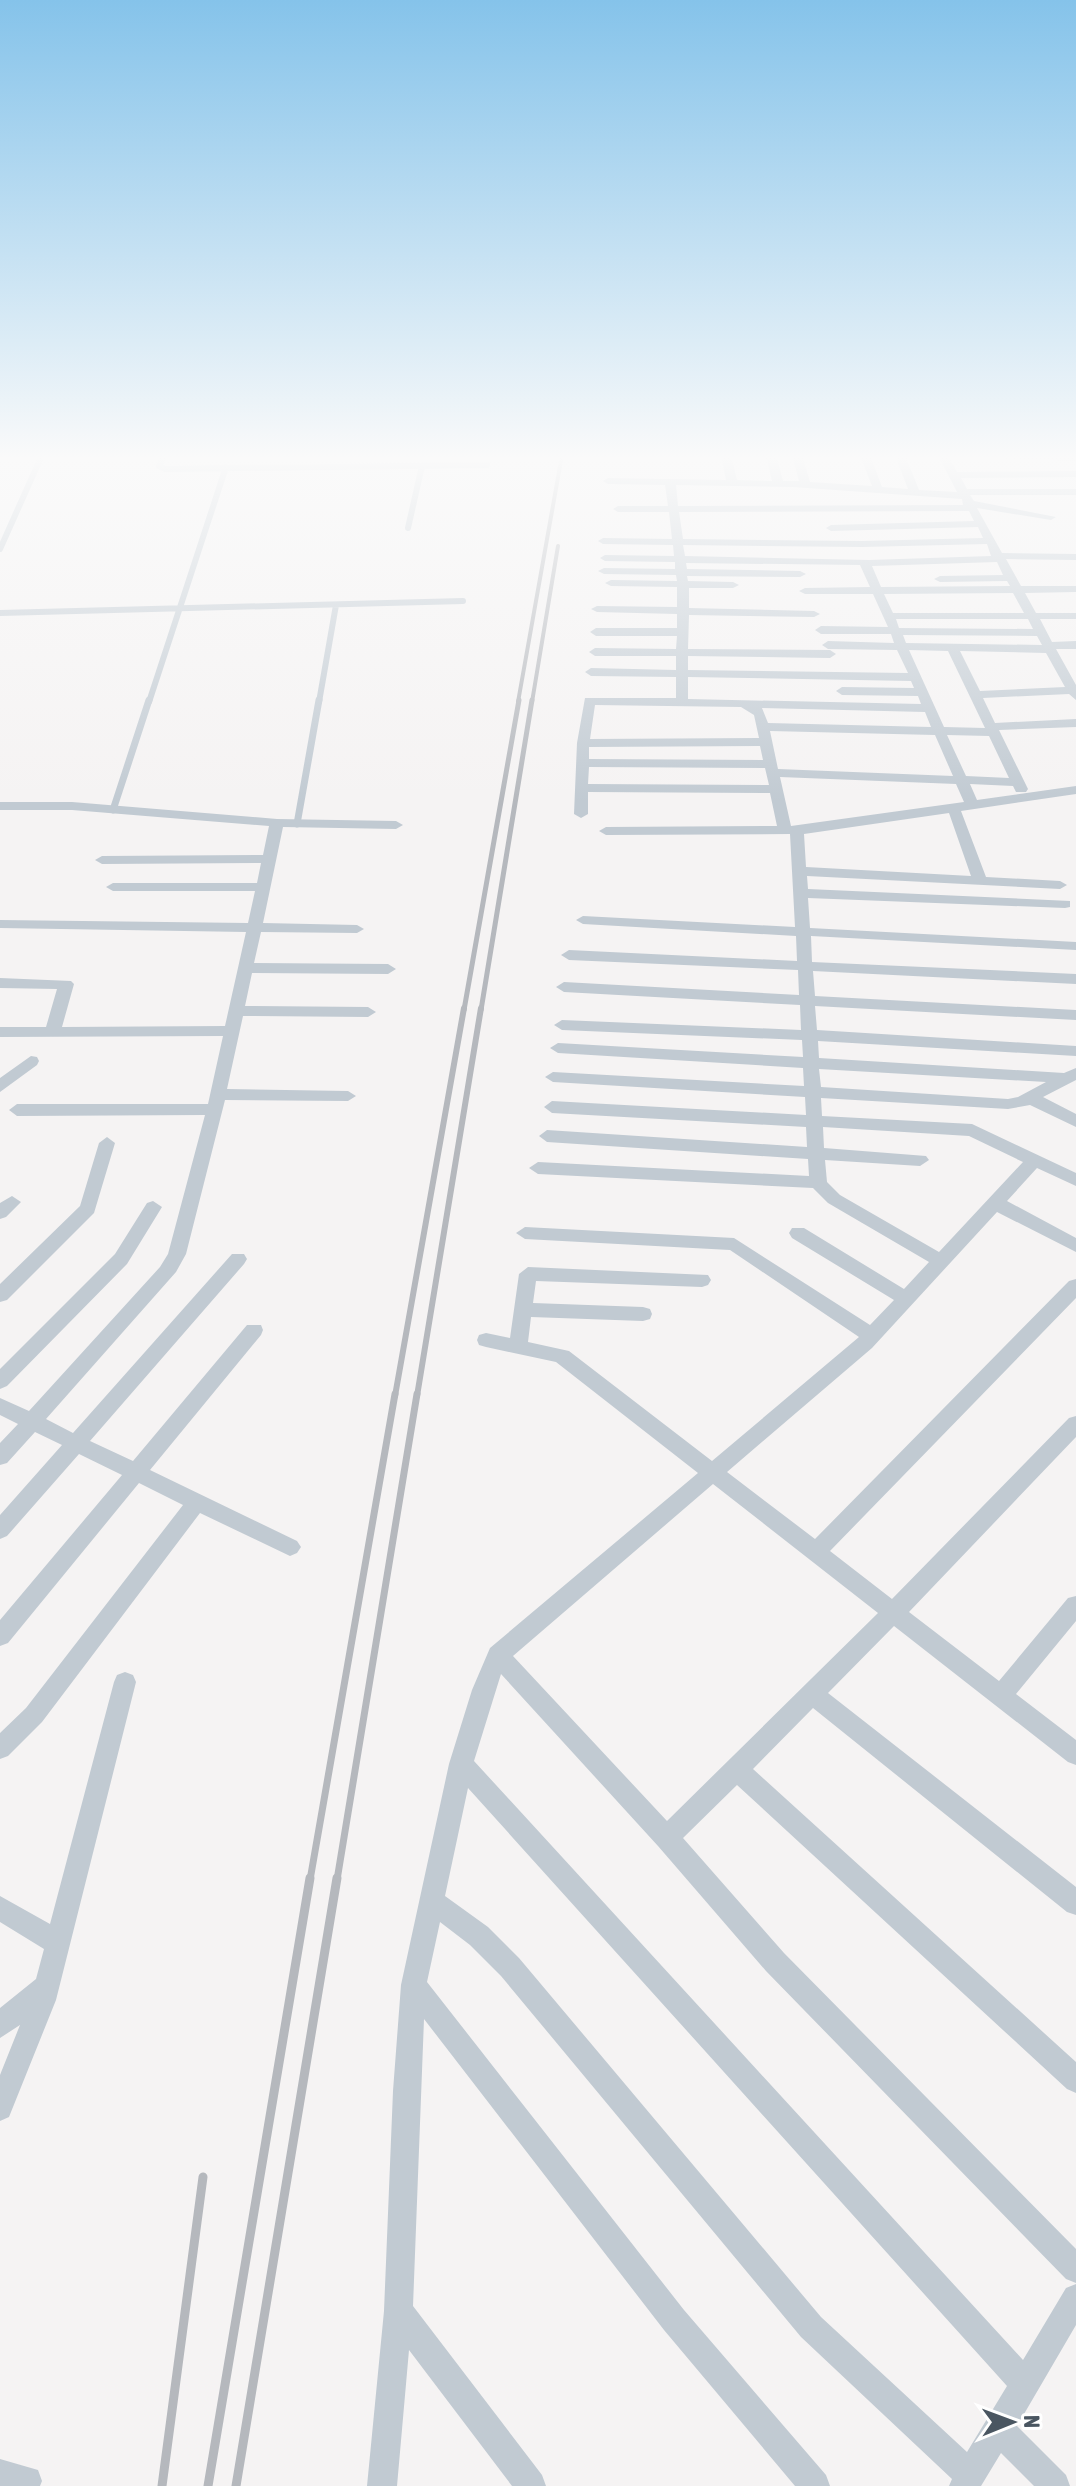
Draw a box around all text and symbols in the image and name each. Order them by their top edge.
north arrow [972,2382,1052,2462]
text: N [1019,2415,1045,2428]

